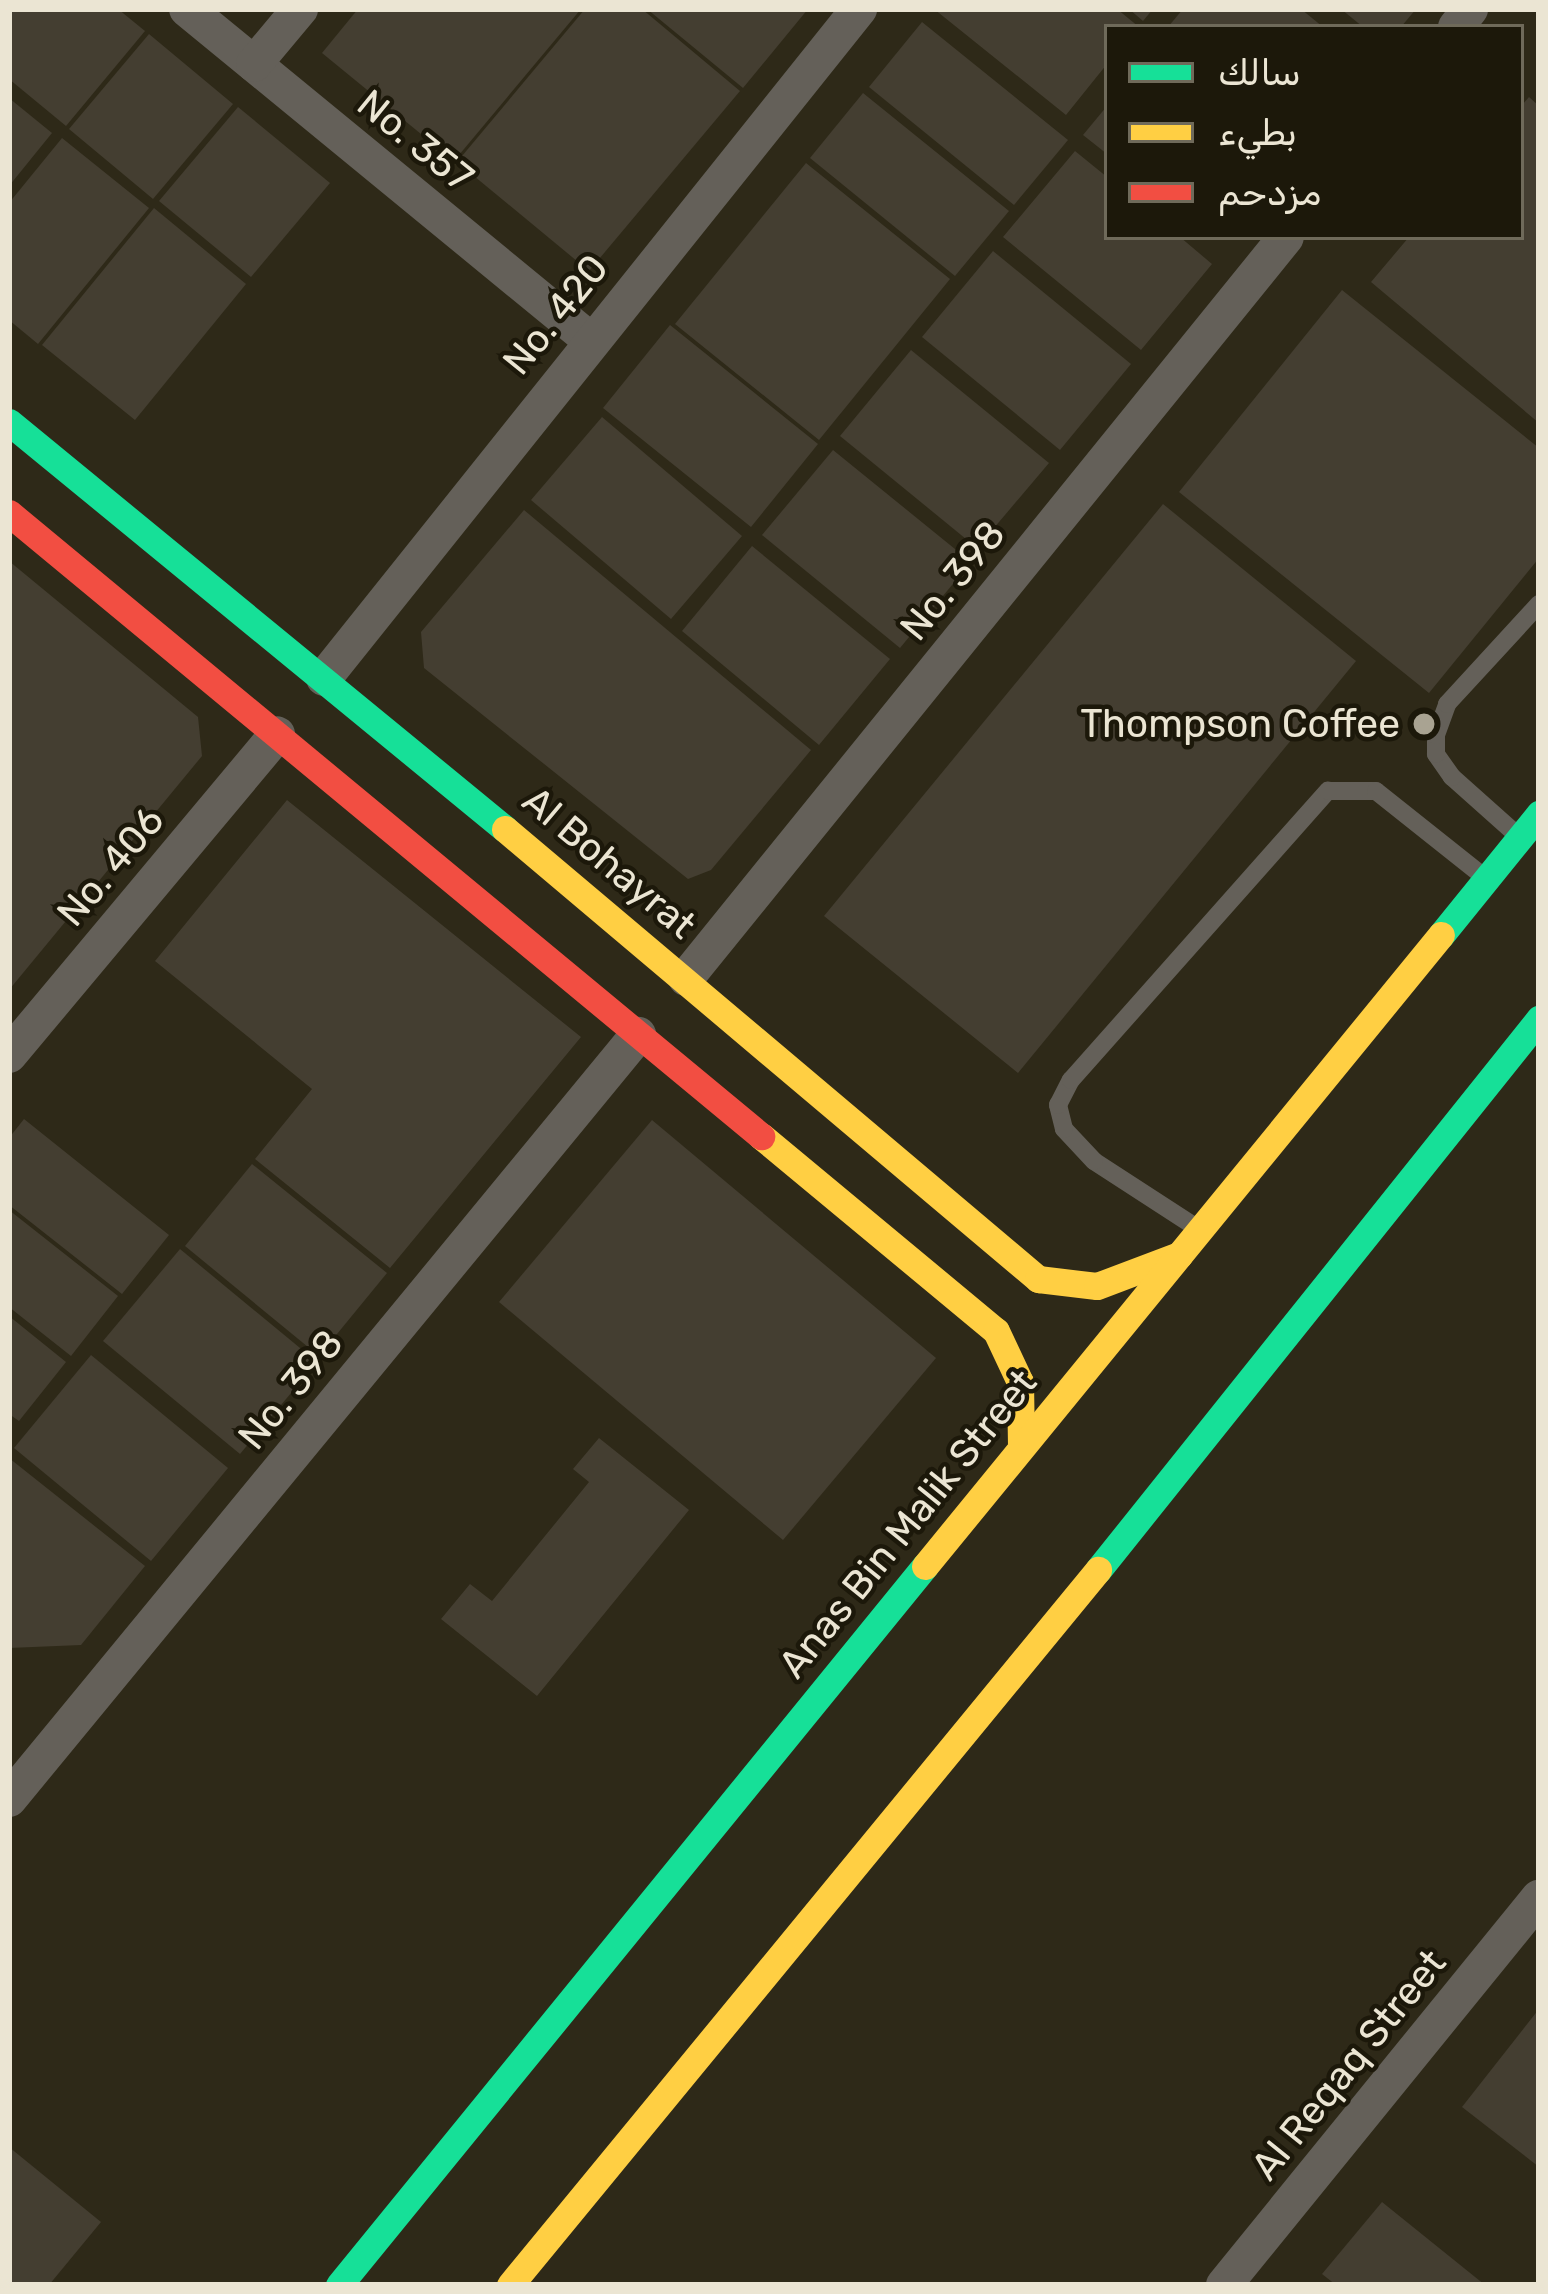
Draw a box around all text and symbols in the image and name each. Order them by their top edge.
legend [1104,24,1524,240]
text: سالك [1218,51,1301,94]
street label: No. 357 [348,80,482,202]
text: بطيء [1218,111,1297,154]
text: مزدحم [1218,171,1321,214]
street label: No. 420 [494,246,618,384]
street label: No. 398 [891,512,1015,650]
place label: Thompson Coffee [1080,701,1400,747]
marker: Thompson Coffee [1411,711,1437,737]
street label: Al Bohayrat [513,777,705,949]
street label: No. 406 [48,798,174,936]
street label: No. 398 [229,1321,353,1459]
street label: Anas Bin Malik Street [769,1360,1047,1688]
street label: Al Reqaq Street [1242,1940,1456,2190]

